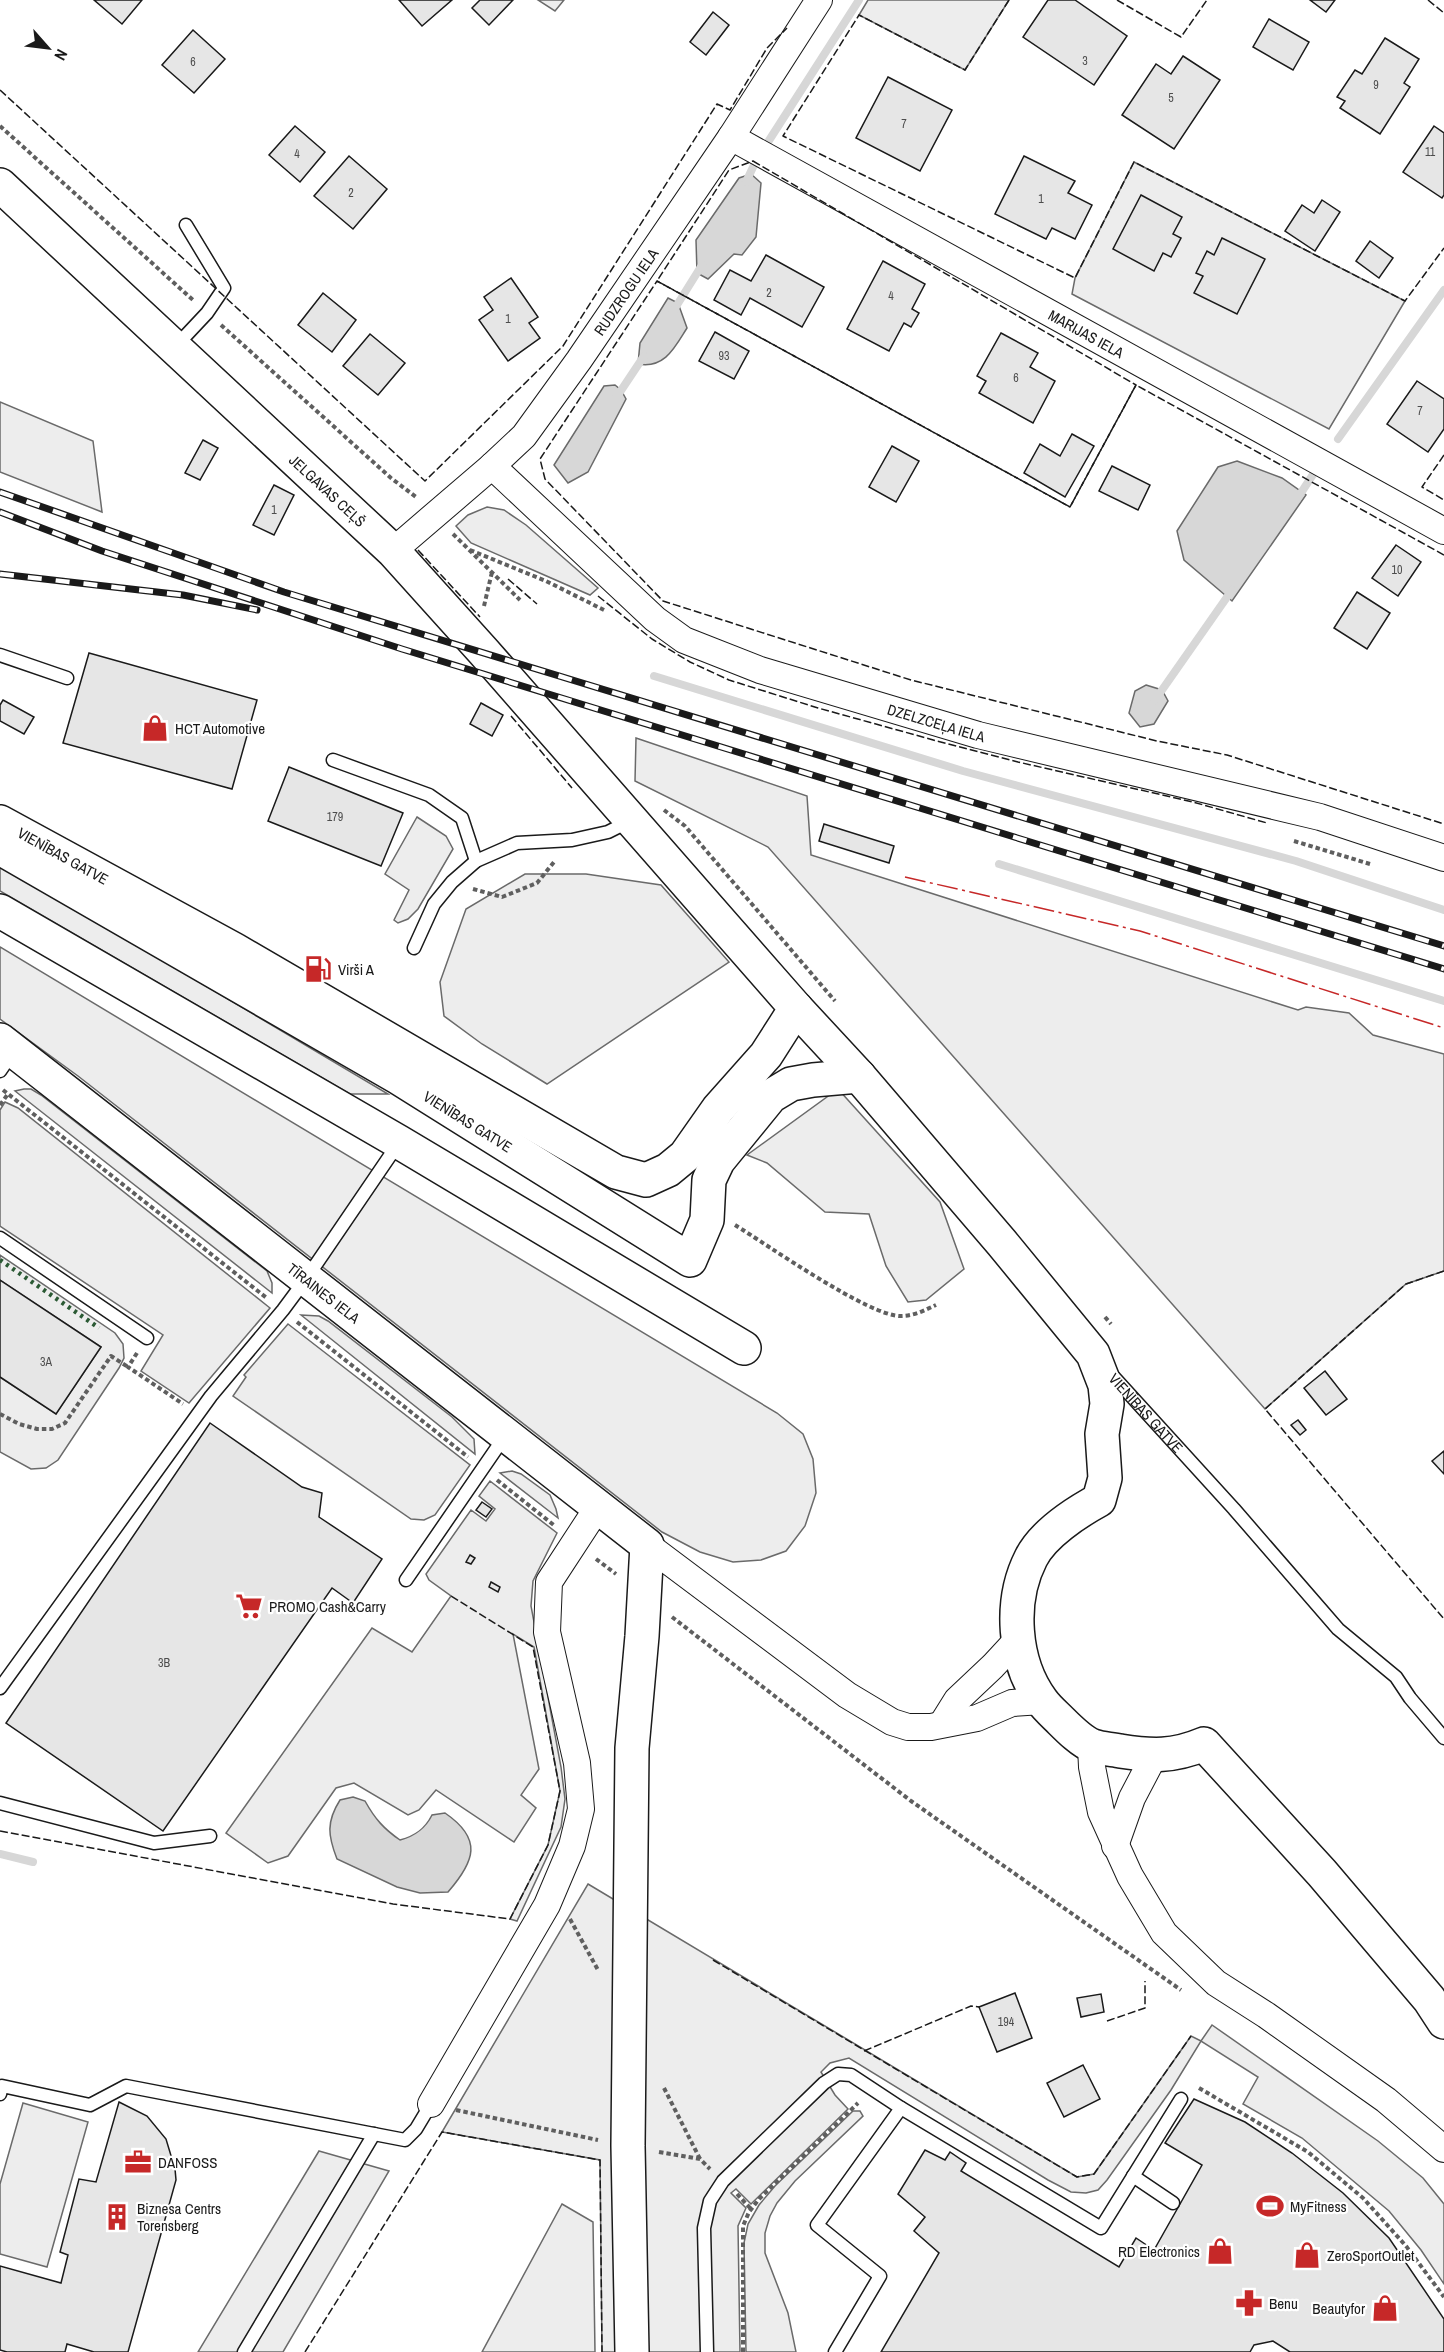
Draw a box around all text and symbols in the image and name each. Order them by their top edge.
north arrow [18,18,78,78]
text: N [49,46,73,64]
house number: 3 [1082,53,1088,69]
house number: 6 [190,54,196,70]
house number: 9 [1373,77,1379,93]
house number: 5 [1168,90,1174,106]
house number: 7 [901,116,907,132]
house number: 11 [1425,144,1436,160]
house number: 4 [294,146,300,162]
house number: 2 [348,185,354,201]
house number: 1 [1038,191,1044,207]
street label: RUDZROGU IELA [588,243,663,339]
house number: 2 [766,285,772,301]
house number: 4 [888,288,894,304]
street label: MARIJAS IELA [1045,304,1129,363]
house number: 1 [505,311,511,327]
house number: 93 [719,348,729,364]
house number: 6 [1013,370,1019,386]
house number: 7 [1417,403,1423,419]
street label: JELGAVAS CEĻŠ [285,449,371,531]
house number: 1 [271,502,277,518]
house number: 10 [1392,562,1402,578]
street label: DZELZCEĻA IELA [885,698,988,747]
shop icon: HCT Automotive [140,713,170,743]
place label: HCT Automotive [175,718,265,739]
house number: 179 [327,809,343,825]
street label: VIENĪBAS GATVE [14,822,112,890]
fuel station icon: Virši A [303,954,333,984]
place label: Virši A [338,959,375,980]
street label: VIENĪBAS GATVE [420,1085,516,1157]
street label: TĪRAINES IELA [283,1258,365,1328]
house number: 3A [40,1354,52,1370]
street label: VIENĪBAS GATVE [1105,1368,1188,1457]
supermarket icon: PROMO Cash&Carry [234,1591,264,1621]
place label: PROMO Cash&Carry [269,1596,387,1617]
house number: 3B [158,1655,170,1671]
house number: 194 [998,2014,1015,2030]
office icon: DANFOSS [123,2147,153,2177]
place label: DANFOSS [158,2152,217,2173]
sports icon: MyFitness [1255,2191,1285,2221]
place label: MyFitness [1290,2196,1347,2217]
place label: Biznesa Centrs Torensberg [137,2198,221,2236]
building icon: Biznesa Centrs Torensberg [102,2202,132,2232]
shop icon: RD Electronics [1205,2236,1235,2266]
shop icon: ZeroSportOutlet [1292,2240,1322,2270]
place label: RD Electronics [1118,2241,1200,2262]
place label: ZeroSportOutlet [1327,2245,1415,2266]
pharmacy icon: Benu [1234,2288,1264,2318]
place label: Benu [1269,2293,1298,2314]
shop icon: Beautyfor [1370,2293,1400,2323]
place label: Beautyfor [1312,2298,1365,2319]

